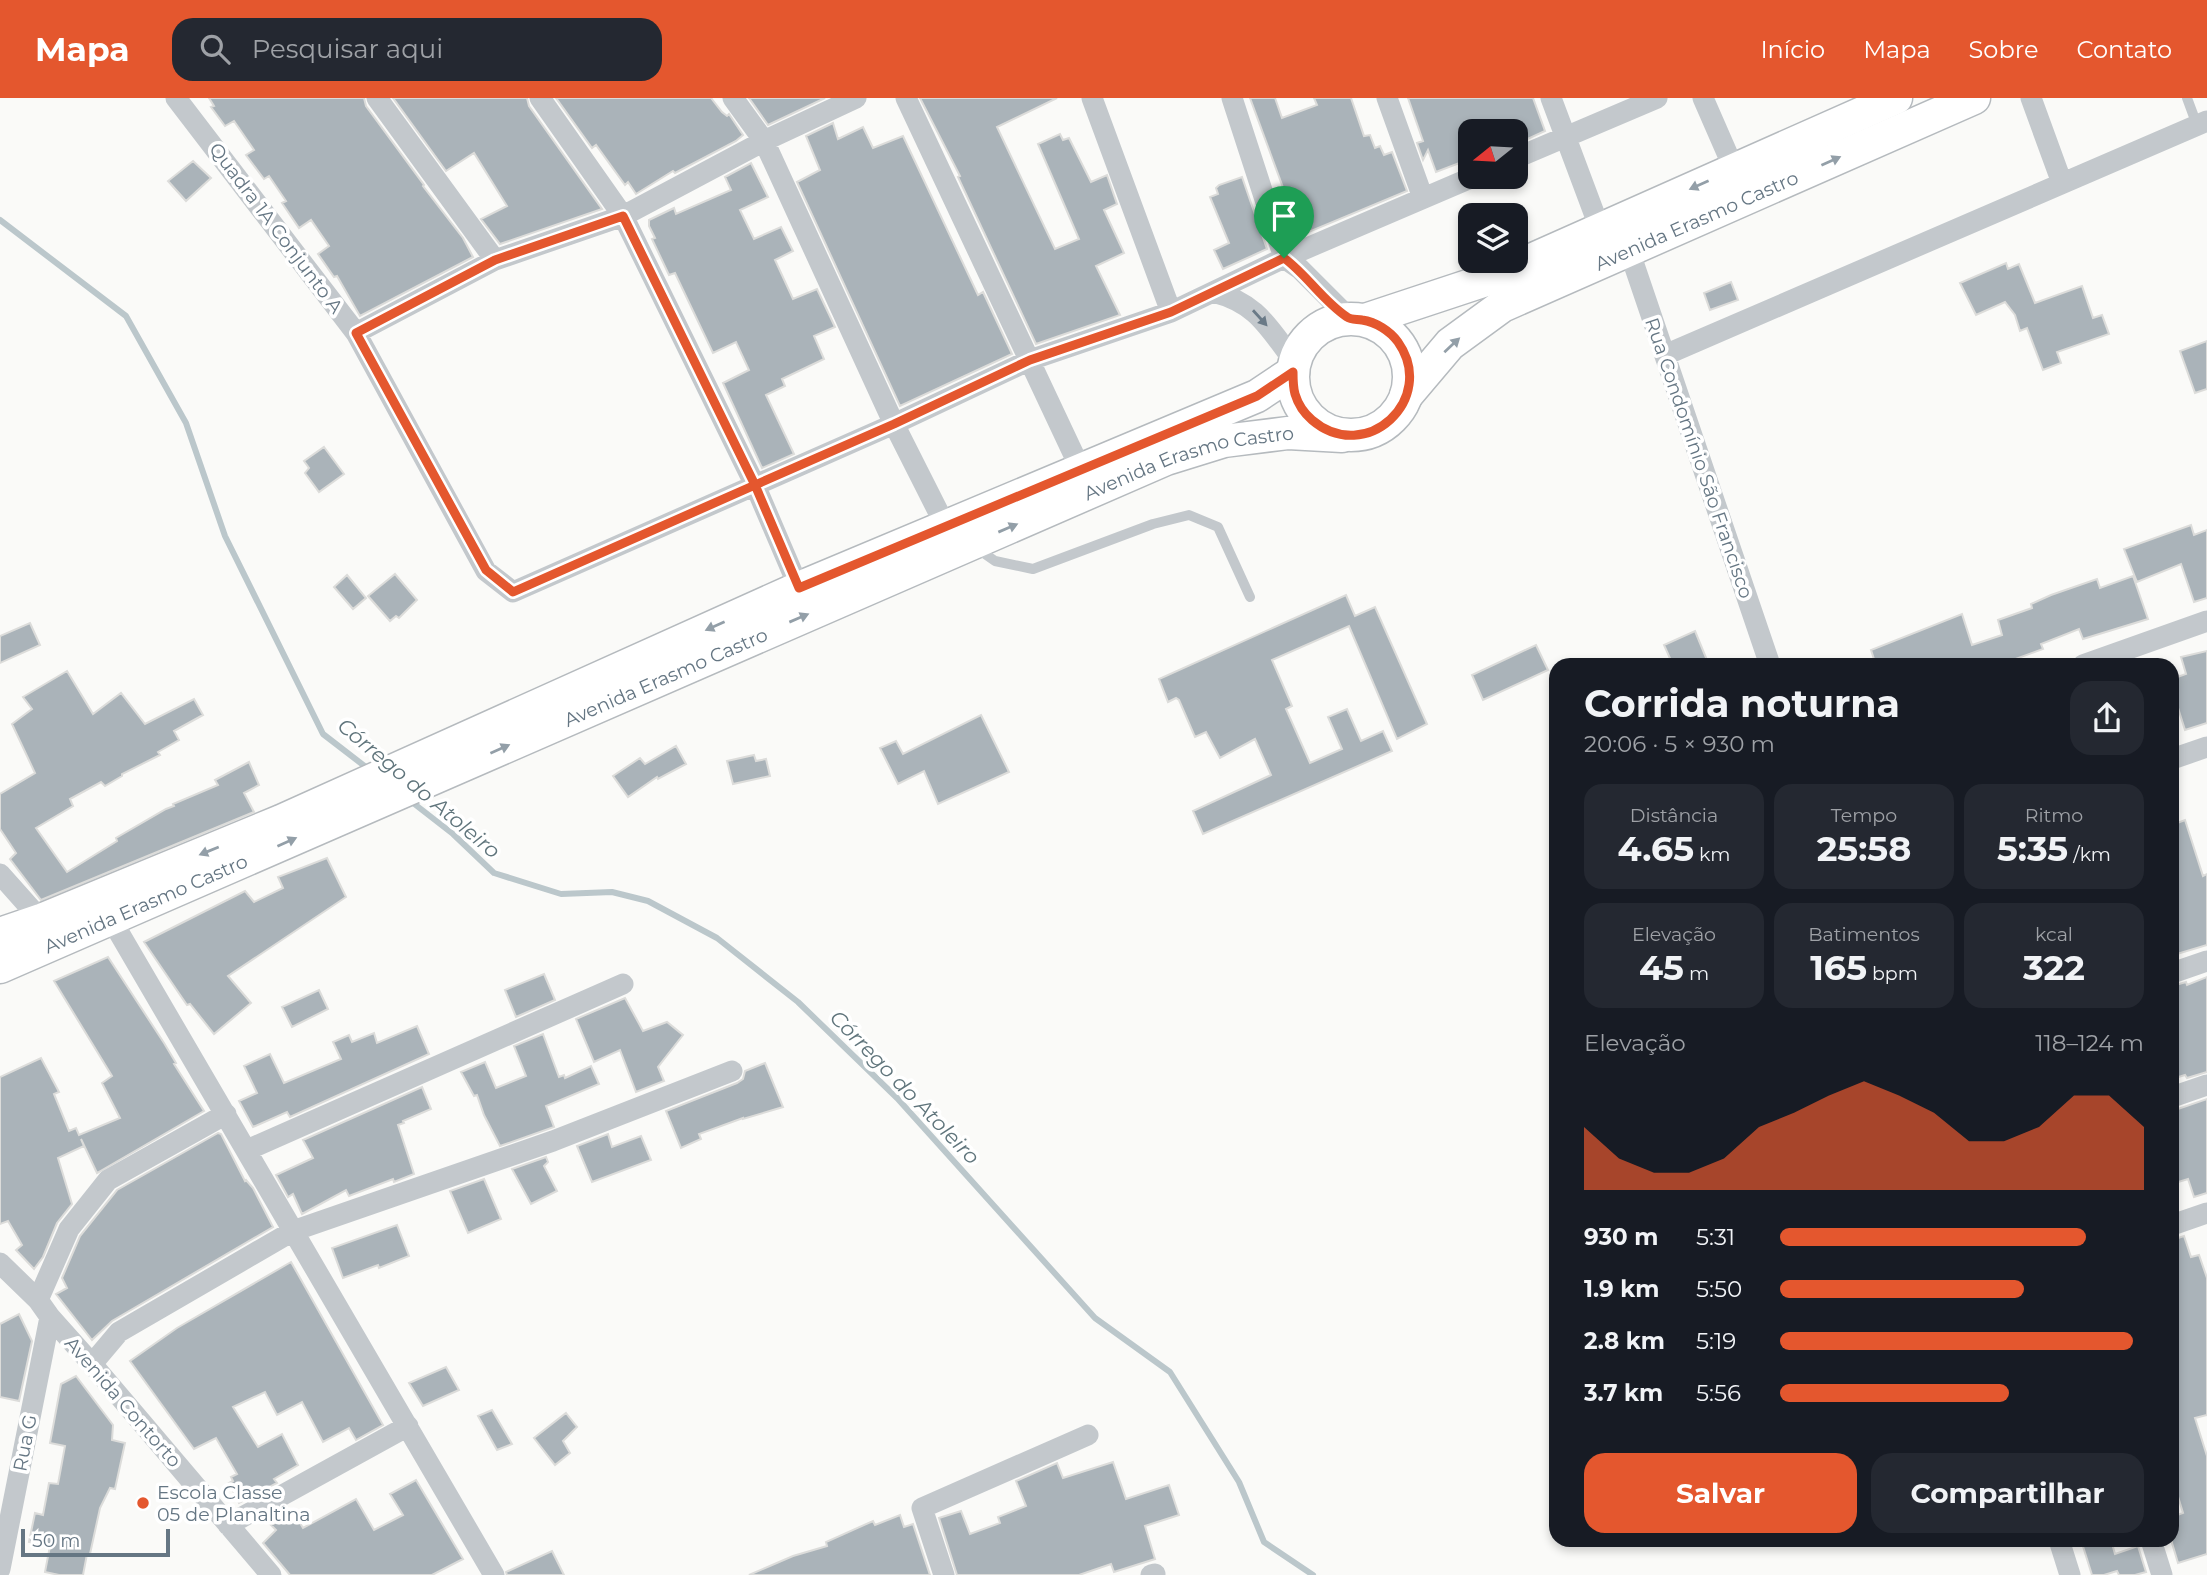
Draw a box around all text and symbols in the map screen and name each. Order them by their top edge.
search box [172,18,662,81]
text: Mapa [35,29,130,69]
icon: search [196,30,234,68]
text: Pesquisar aqui [252,33,443,65]
text: Início [1760,35,1825,64]
text: Mapa [1863,35,1931,64]
text: Sobre [1969,35,2038,64]
text: Contato [2076,35,2172,64]
north arrow [1458,119,1528,189]
map controls [1458,119,1528,273]
street label: Quadra 1A Conjunto A [204,138,348,318]
one-way arrow [1821,155,1841,167]
street label: Avenida Erasmo Castro [1591,165,1802,275]
one-way arrow [1689,180,1710,191]
pin [1254,186,1314,258]
icon: arrive [1265,197,1303,235]
button: layers [1458,203,1528,273]
one-way arrow [1252,309,1268,327]
street label: Rua Condomínio São Francisco [1640,315,1758,601]
one-way arrow [1443,337,1461,353]
street label: Avenida Erasmo Castro [1080,421,1295,505]
one-way arrow [997,522,1018,533]
one-way arrow [788,613,809,624]
one-way arrow [705,620,725,632]
street label: Avenida Erasmo Castro [560,623,771,731]
text: Corrida noturna [1584,680,1900,727]
button: share [2070,681,2144,755]
water label: Córrego do Atoleiro [333,713,505,863]
text: 20:06 · 5 × 930 m [1584,730,1775,758]
one-way arrow [490,743,511,754]
text: Distância [1630,804,1718,827]
text: Tempo [1831,804,1897,827]
text: Ritmo [2025,804,2083,827]
text: 4.65 [1617,827,1694,870]
text: 25:58 [1817,827,1911,870]
text: 5:35 [1997,827,2068,870]
one-way arrow [277,836,297,848]
text: km [1694,843,1731,866]
text: /km [2068,843,2111,866]
one-way arrow [198,846,219,857]
street label: Avenida Erasmo Castro [40,849,251,958]
text: Elevação [1632,923,1716,946]
text: Batimentos [1808,923,1920,946]
text: kcal [2035,923,2073,946]
text: 45 [1639,946,1684,989]
text: 165 [1810,946,1867,989]
text: 322 [2023,946,2085,989]
text: m [1684,962,1709,985]
text: bpm [1867,962,1918,985]
water label: Córrego do Atoleiro [825,1005,985,1169]
text: Elevação [1584,1029,1686,1057]
text: 118–124 m [2035,1029,2144,1057]
text: 930 m [1584,1223,1658,1251]
text: 5:31 [1696,1223,1735,1251]
text: 1.9 km [1584,1275,1659,1303]
text: 5:50 [1696,1275,1742,1303]
text: 2.8 km [1584,1327,1665,1355]
text: 5:19 [1696,1327,1736,1355]
street label: Avenida Contorto [60,1332,186,1472]
text: 3.7 km [1584,1379,1663,1407]
text: 5:56 [1696,1379,1741,1407]
street label: Rua G [8,1413,42,1473]
button: Salvar [1584,1453,1857,1533]
button: Compartilhar [1871,1453,2144,1533]
place label: Escola Classe 05 de Planaltina [157,1481,311,1526]
marker: Escola Classe 05 de Planaltina [135,1495,151,1511]
scale bar [21,1526,170,1558]
text: 50 m [32,1529,80,1552]

